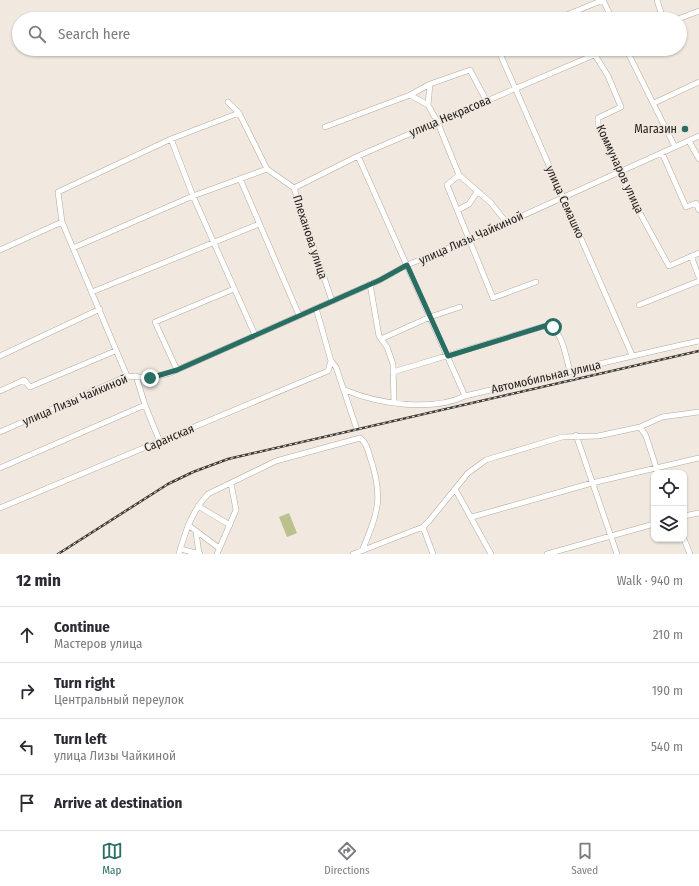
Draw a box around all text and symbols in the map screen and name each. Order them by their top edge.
search box [12,12,687,56]
icon: search [26,23,48,45]
text: Search here [58,25,130,43]
street label: улица Некрасова [407,93,493,139]
street label: Коммунаров улица [593,122,647,216]
place label: Магазин [634,122,677,136]
marker: Магазин [680,124,690,134]
street label: улица Семашко [543,163,587,241]
street label: Плеханова улица [290,193,330,281]
street label: улица Лизы Чайкиной [417,209,525,267]
route start [544,318,562,336]
street label: Автомобильная улица [490,358,602,396]
route end [141,369,159,387]
street label: улица Лизы Чайкиной [20,372,130,428]
street label: Саранская [142,421,196,455]
map controls [651,470,687,542]
button: locate [651,470,687,506]
button: layers [651,506,687,542]
text: 12 min [16,570,61,591]
text: Walk · 940 m [617,573,683,588]
text: Continue [54,618,110,636]
icon: ahead [16,624,38,646]
text: 210 m [653,627,683,642]
text: Мастеров улица [54,636,142,651]
text: Turn right [54,674,115,692]
icon: right [16,680,38,702]
text: 190 m [652,683,683,698]
text: Центральный переулок [54,692,184,707]
text: Turn left [54,730,107,748]
icon: left [16,736,38,758]
text: 540 m [651,739,683,754]
text: улица Лизы Чайкиной [54,748,176,763]
icon: arrive [16,792,38,814]
text: Arrive at destination [54,794,182,812]
tab: Map [101,840,123,877]
tab: Directions [324,840,370,877]
tab: Saved [571,840,598,877]

